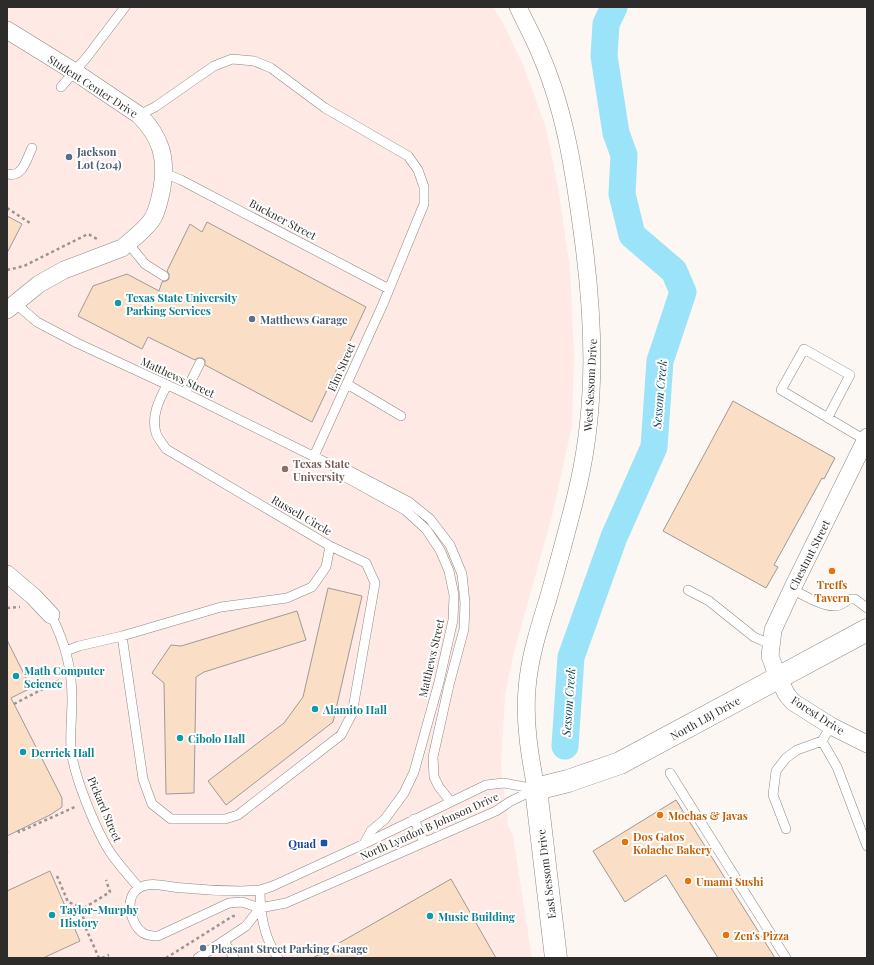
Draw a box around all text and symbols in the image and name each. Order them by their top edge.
street label: Student Center Drive [45,51,141,121]
place label: Jackson Lot (204) [76,144,122,172]
marker: Jackson Lot (204) [64,152,74,162]
street label: Buckner Street [247,195,319,243]
place label: Texas State University Parking Services [126,290,237,318]
marker: Texas State University Parking Services [113,298,123,308]
place label: Matthews Garage [260,312,348,327]
marker: Matthews Garage [247,314,257,324]
street label: West Sessom Drive [580,338,600,433]
street label: Elm Street [324,340,358,394]
street label: Matthews Street [139,353,217,401]
water label: Sessom Creek [648,359,670,430]
place label: Texas State University [293,456,350,484]
marker: Texas State University [280,464,290,474]
street label: Russell Circle [269,492,335,539]
street label: Chestnut Street [785,517,833,593]
marker: Treffs Tavern [827,566,837,576]
place label: Treffs Tavern [814,577,850,605]
street label: Matthews Street [415,617,447,699]
place label: Math Computer Science [24,663,105,691]
water label: Sessom Creek [558,667,578,738]
marker: Math Computer Science [11,671,21,681]
street label: North LBJ Drive [667,692,743,743]
street label: Forest Drive [789,692,848,738]
place label: Alamito Hall [322,702,387,717]
marker: Alamito Hall [310,704,320,714]
place label: Cibolo Hall [188,731,246,746]
marker: Cibolo Hall [175,733,185,743]
place label: Derrick Hall [31,745,95,760]
marker: Derrick Hall [18,747,28,757]
street label: Pickard Street [84,774,126,844]
street label: North Lyndon B Johnson Drive [357,788,501,863]
place label: Mochas & Javas [668,808,748,823]
marker: Mochas & Javas [655,810,665,820]
street label: East Sessom Drive [533,828,559,920]
place label: Dos Gatos Kolache Bakery [633,829,712,857]
place label: Quad [288,836,316,851]
marker: Dos Gatos Kolache Bakery [620,837,630,847]
marker: Quad [319,838,329,848]
place label: Umami Sushi [696,874,764,889]
marker: Umami Sushi [683,876,693,886]
place label: Taylor-Murphy History [60,902,139,930]
place label: Music Building [438,909,516,924]
marker: Taylor-Murphy History [47,910,57,920]
marker: Music Building [425,911,435,921]
place label: Zen's Pizza [734,928,789,943]
marker: Zen's Pizza [721,930,731,940]
place label: Pleasant Street Parking Garage [211,941,368,956]
marker: Pleasant Street Parking Garage [198,943,208,953]

